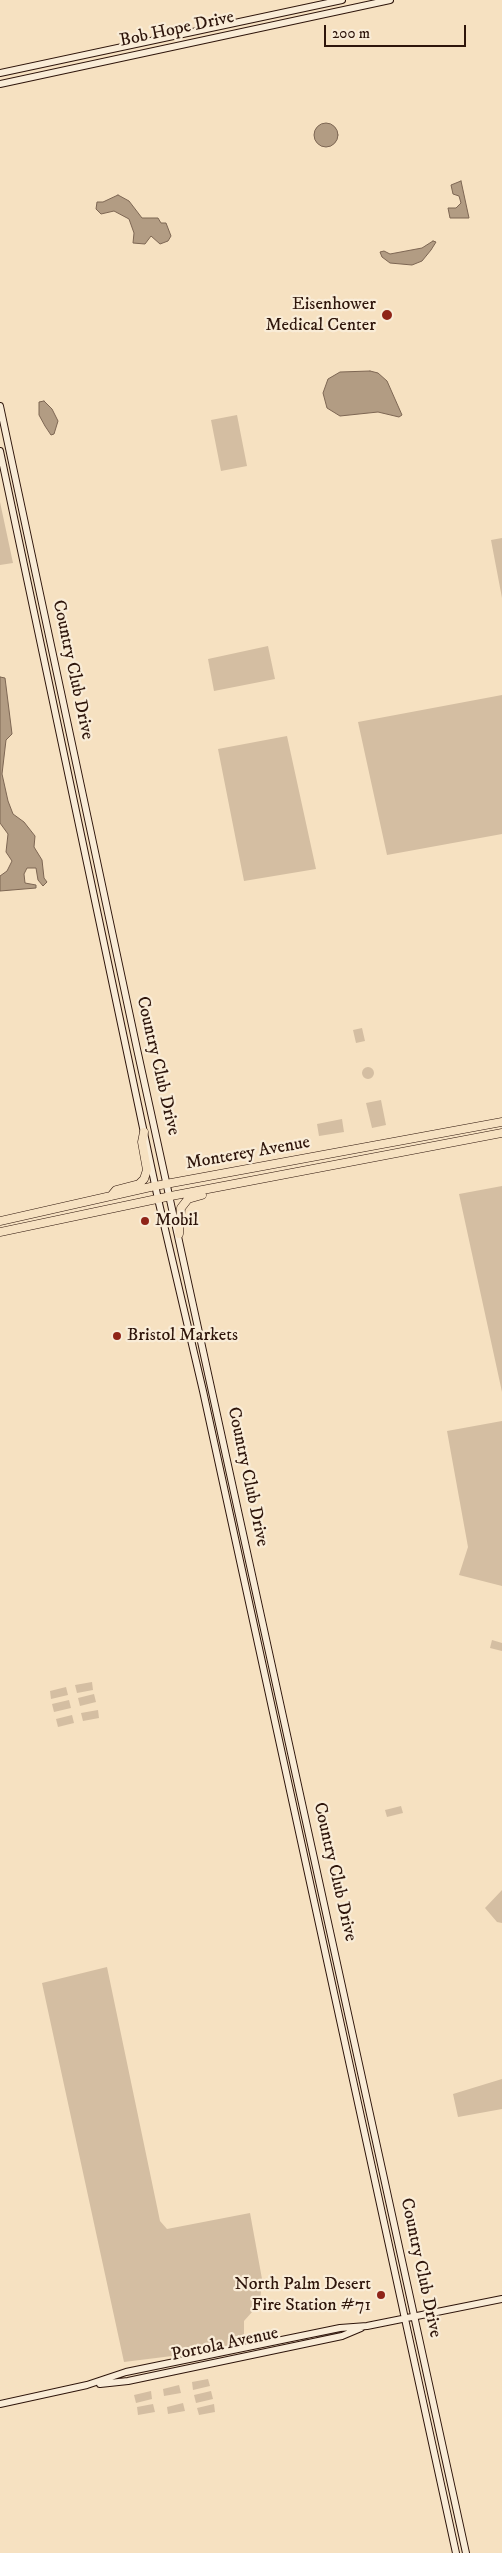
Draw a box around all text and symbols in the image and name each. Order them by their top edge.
street label: Bob Hope Drive [118,7,236,53]
scale bar [327,15,470,47]
text: 200 m [332,24,370,43]
place label: Eisenhower Medical Center [265,294,376,336]
marker: Eisenhower Medical Center [380,308,394,322]
street label: Country Club Drive [47,598,97,742]
street label: Country Club Drive [131,994,183,1138]
street label: Monterey Avenue [184,1132,312,1176]
place label: Mobil [155,1210,198,1232]
marker: Mobil [139,1215,151,1227]
place label: Bristol Markets [127,1325,238,1347]
marker: Bristol Markets [111,1330,123,1342]
street label: Country Club Drive [222,1405,272,1549]
street label: Country Club Drive [308,1800,360,1944]
street label: Country Club Drive [395,2196,445,2340]
place label: North Palm Desert Fire Station #71 [234,2274,371,2316]
marker: North Palm Desert Fire Station #71 [375,2289,387,2301]
street label: Portola Avenue [170,2323,280,2367]

